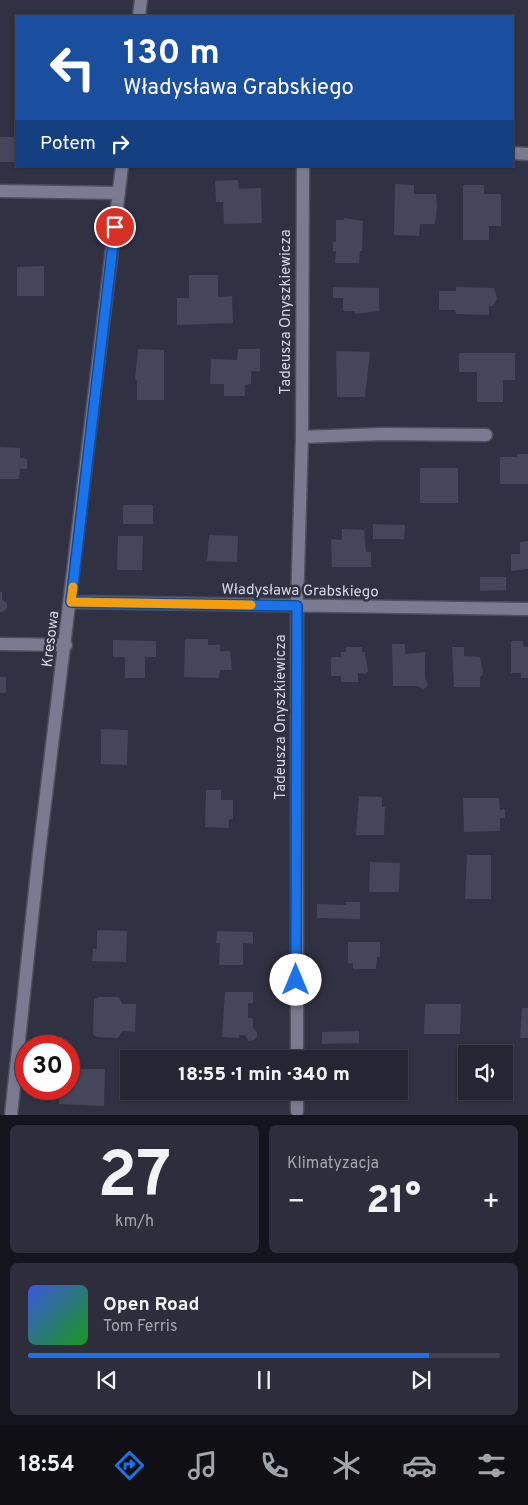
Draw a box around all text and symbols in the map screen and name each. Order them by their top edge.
text: 130 m [123,32,220,76]
icon: left [40,35,105,100]
text: Władysława Grabskiego [123,75,354,102]
icon: right [106,130,134,158]
text: Potem [40,132,96,156]
pin [94,206,136,248]
icon: arrive [101,213,129,241]
street label: Tadeusza Onyszkiewicza [277,229,296,395]
street label: Władysława Grabskiego [221,581,379,602]
street label: Kresowa [39,610,64,669]
street label: Tadeusza Onyszkiewicza [272,634,291,800]
position arrow [269,953,321,1005]
speed limit sign: 30 [15,1035,80,1100]
map controls [458,1045,513,1100]
button: sound [458,1045,513,1100]
text: 18:55 · 1 min · 340 m [178,1063,350,1087]
text: 27 [98,1138,171,1220]
text: Klimatyzacja [287,1154,379,1174]
text: 21° [366,1178,421,1227]
text: − [287,1185,305,1221]
text: + [482,1185,500,1221]
text: km/h [115,1212,154,1232]
text: Open Road [103,1293,199,1317]
text: Tom Ferris [103,1317,177,1337]
icon: previous [93,1366,121,1394]
icon: pause [250,1366,278,1394]
icon: next [407,1366,435,1394]
icon: directions [112,1448,147,1483]
icon: music [185,1448,220,1483]
icon: phone [257,1448,292,1483]
icon: climate [329,1448,364,1483]
icon: car [402,1448,437,1483]
icon: filters [474,1448,509,1483]
text: 18:54 [19,1452,75,1479]

